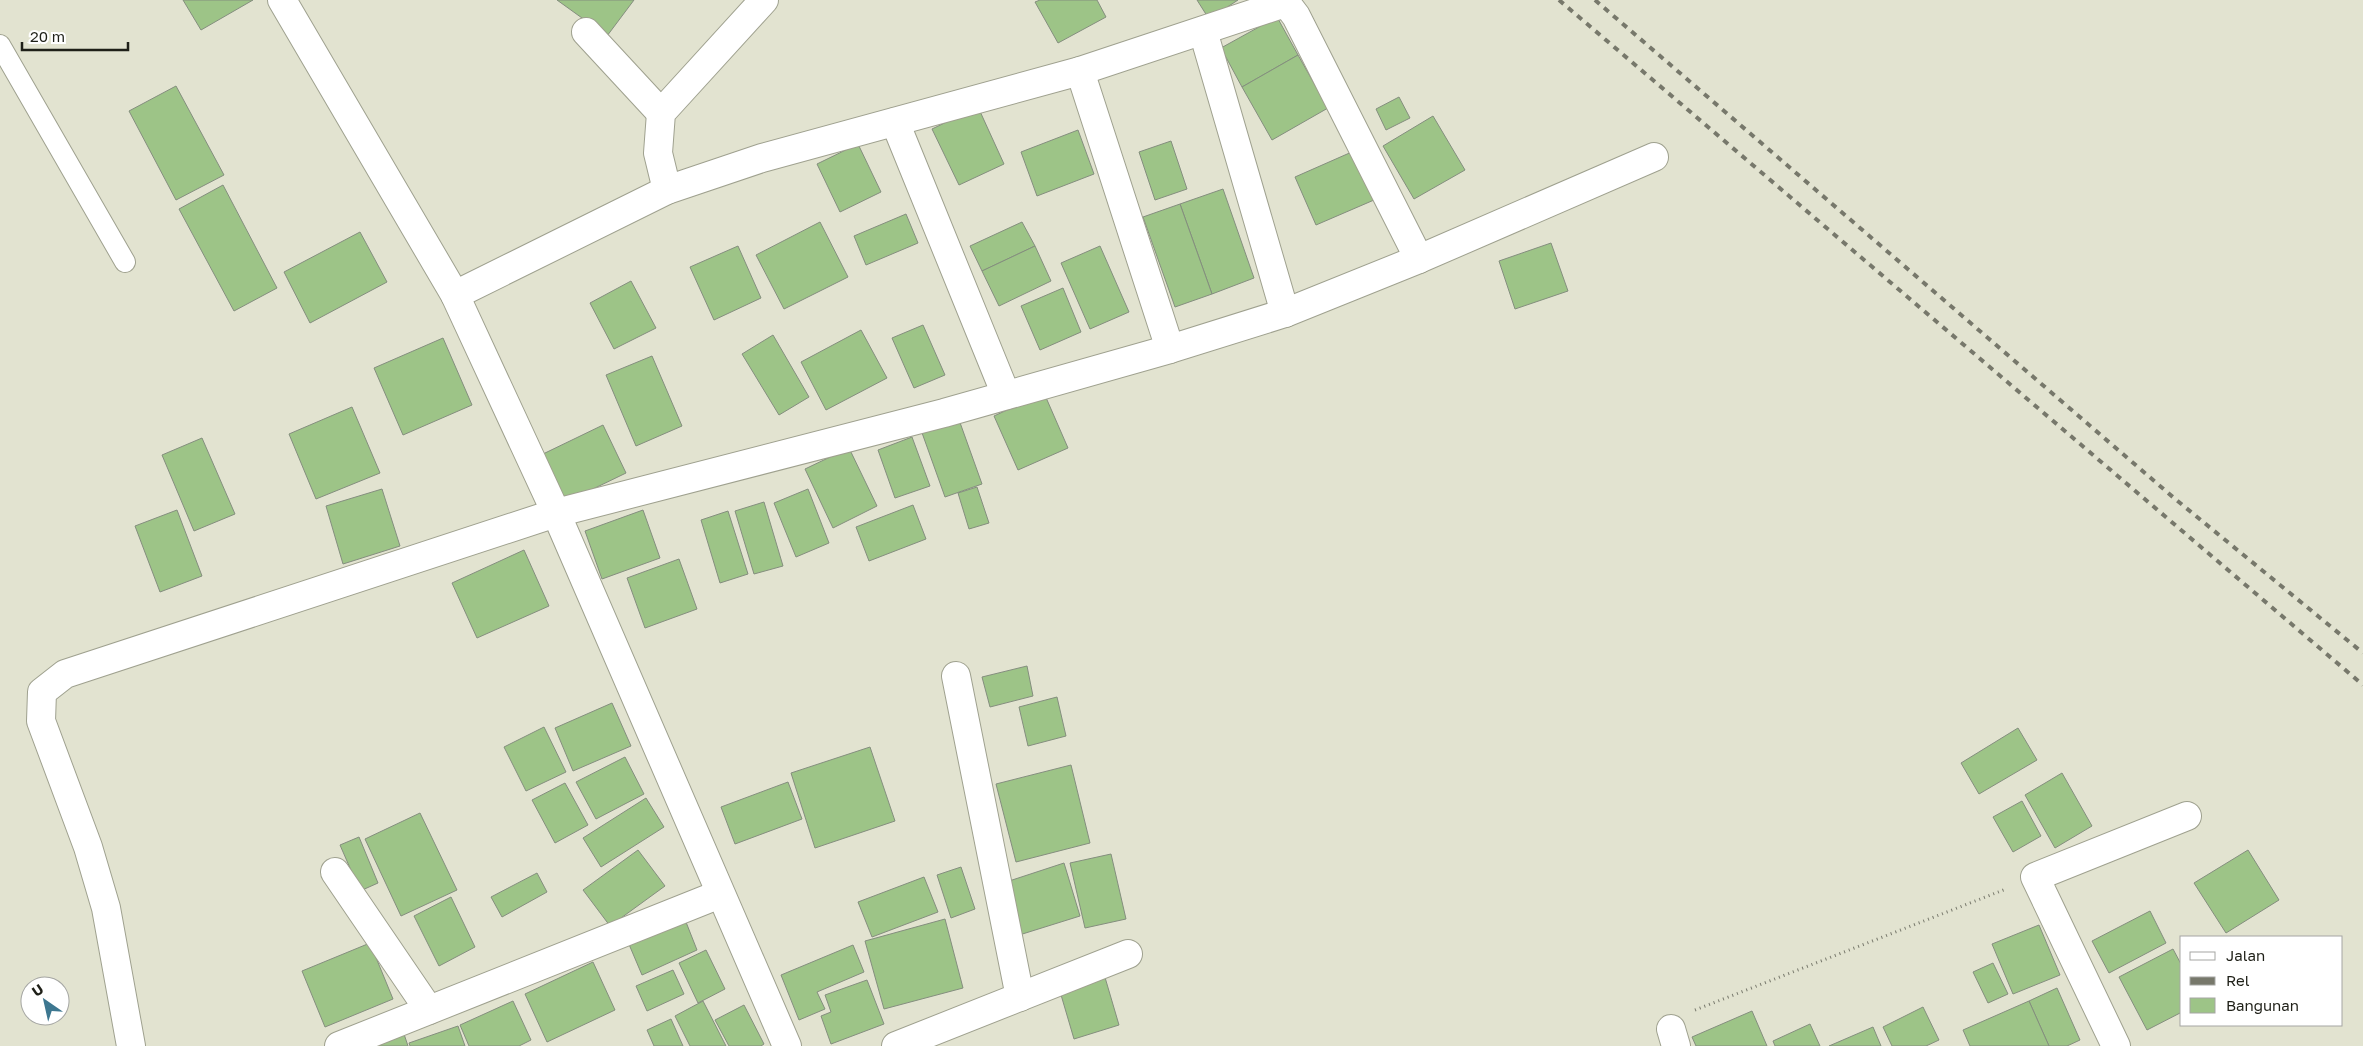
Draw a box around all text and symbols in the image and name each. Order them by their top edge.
scale bar [22,20,129,52]
text: 20 m [30,27,65,45]
legend [2180,936,2343,1026]
text: Jalan [2226,946,2265,964]
text: Rel [2226,971,2250,989]
north arrow [20,976,70,1026]
text: U [28,980,46,1000]
text: Bangunan [2226,996,2299,1014]

